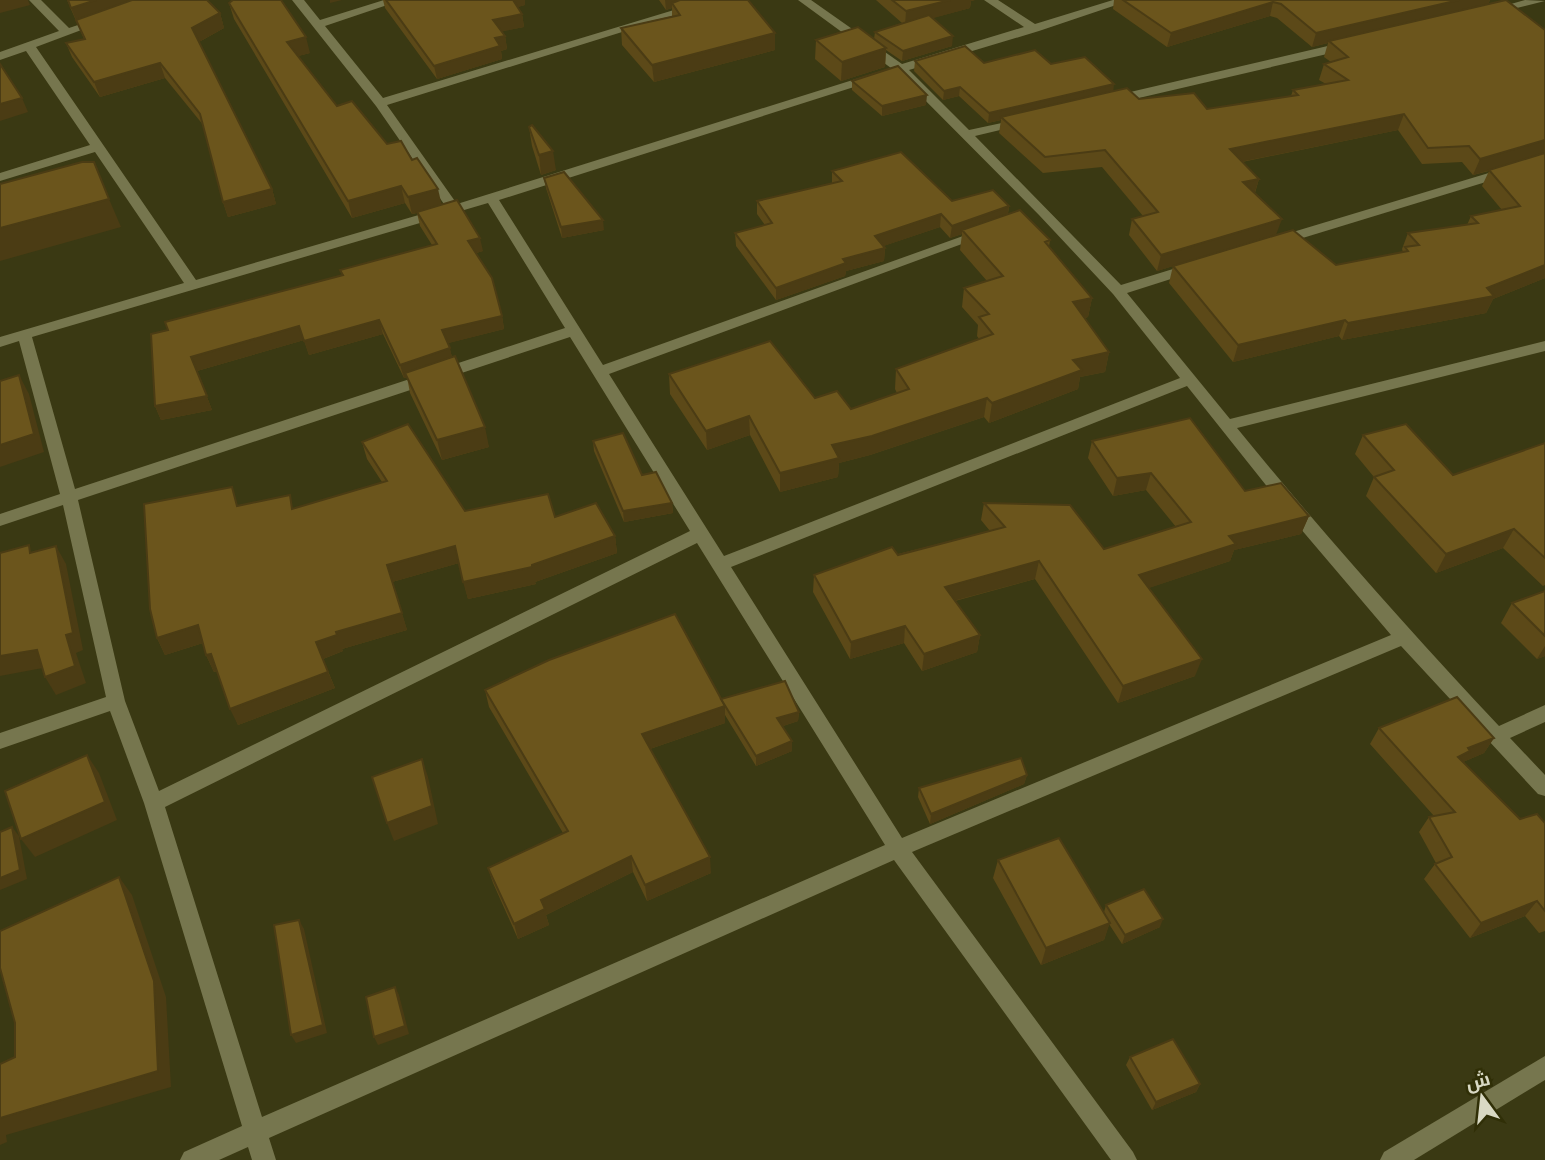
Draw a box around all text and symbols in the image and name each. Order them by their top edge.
north arrow [1447,1062,1517,1132]
text: ش [1463,1066,1493,1097]

